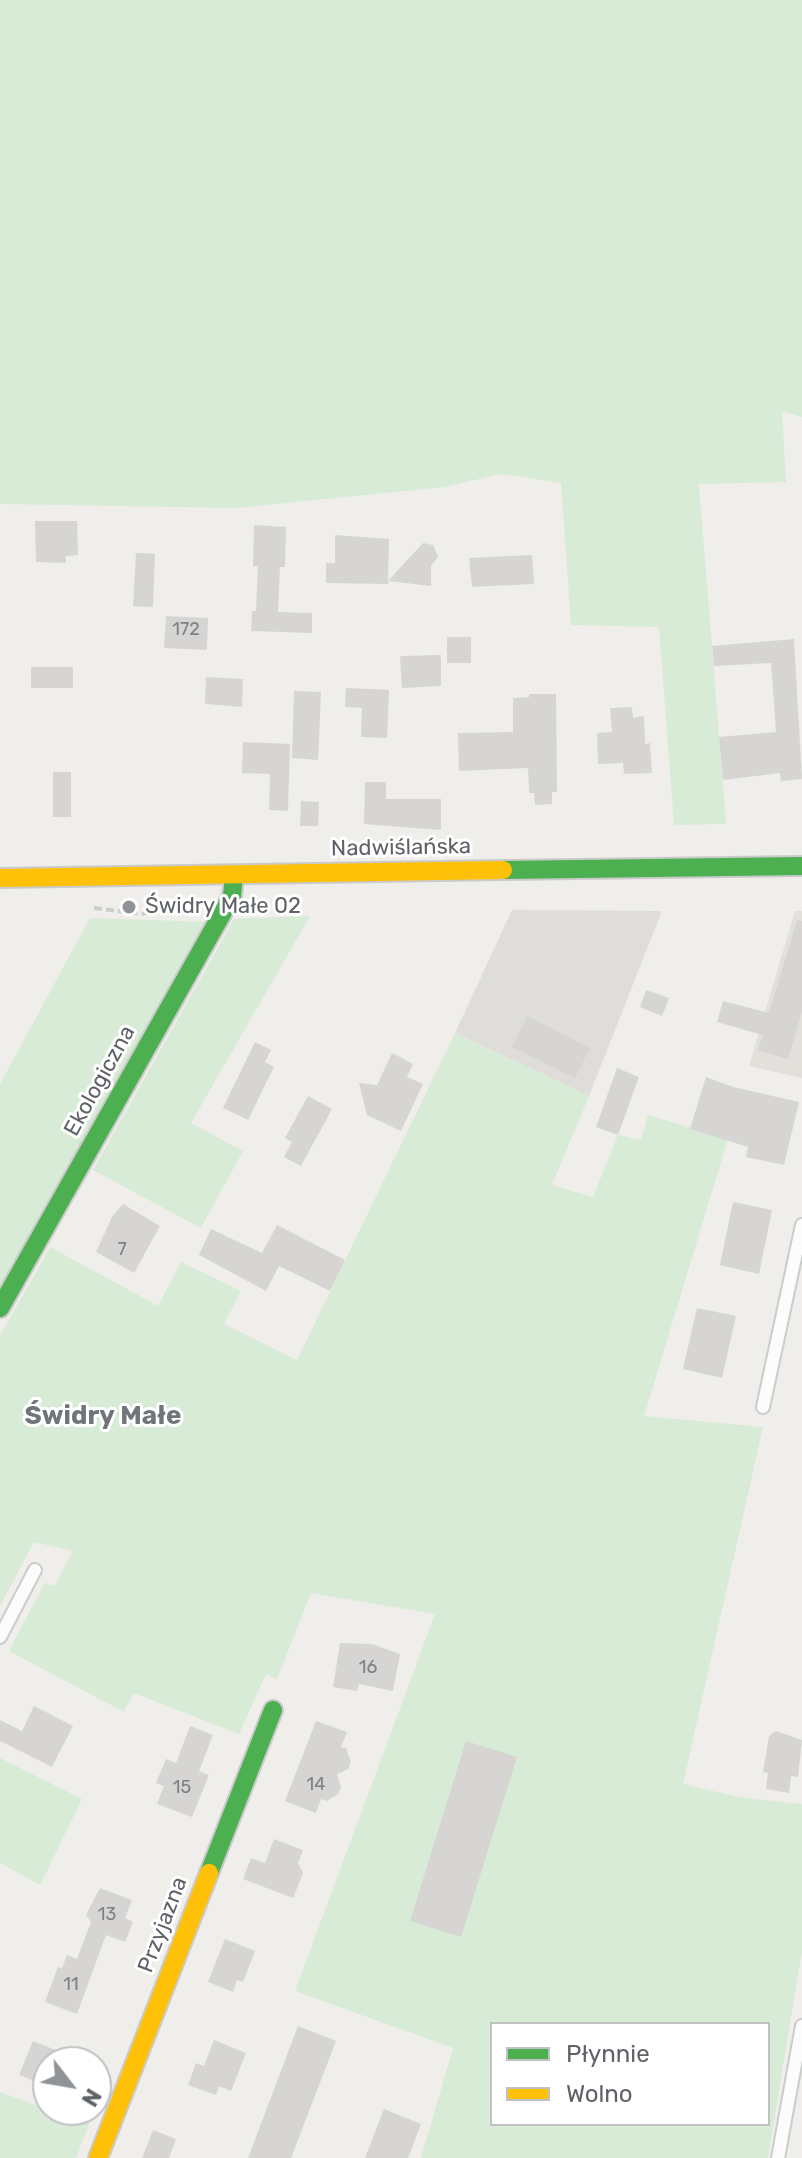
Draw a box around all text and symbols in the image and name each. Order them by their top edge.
house number: 172 [172,619,200,641]
street label: Nadwiślańska [331,834,471,862]
place label: Świdry Małe 02 [145,894,301,920]
marker: Świdry Małe 02 [120,898,138,916]
street label: Ekologiczna [59,1021,141,1141]
house number: 7 [117,1239,127,1261]
district label: Świdry Małe [25,1400,181,1432]
house number: 16 [359,1657,377,1679]
house number: 14 [307,1774,325,1796]
house number: 15 [173,1777,191,1799]
street label: Przyjazna [133,1873,193,1977]
house number: 13 [98,1904,116,1926]
house number: 11 [63,1974,79,1996]
legend [490,2022,770,2126]
text: Płynnie [566,2040,650,2068]
north arrow [32,2046,112,2126]
text: Wolno [566,2080,633,2108]
text: N [76,2084,107,2111]

